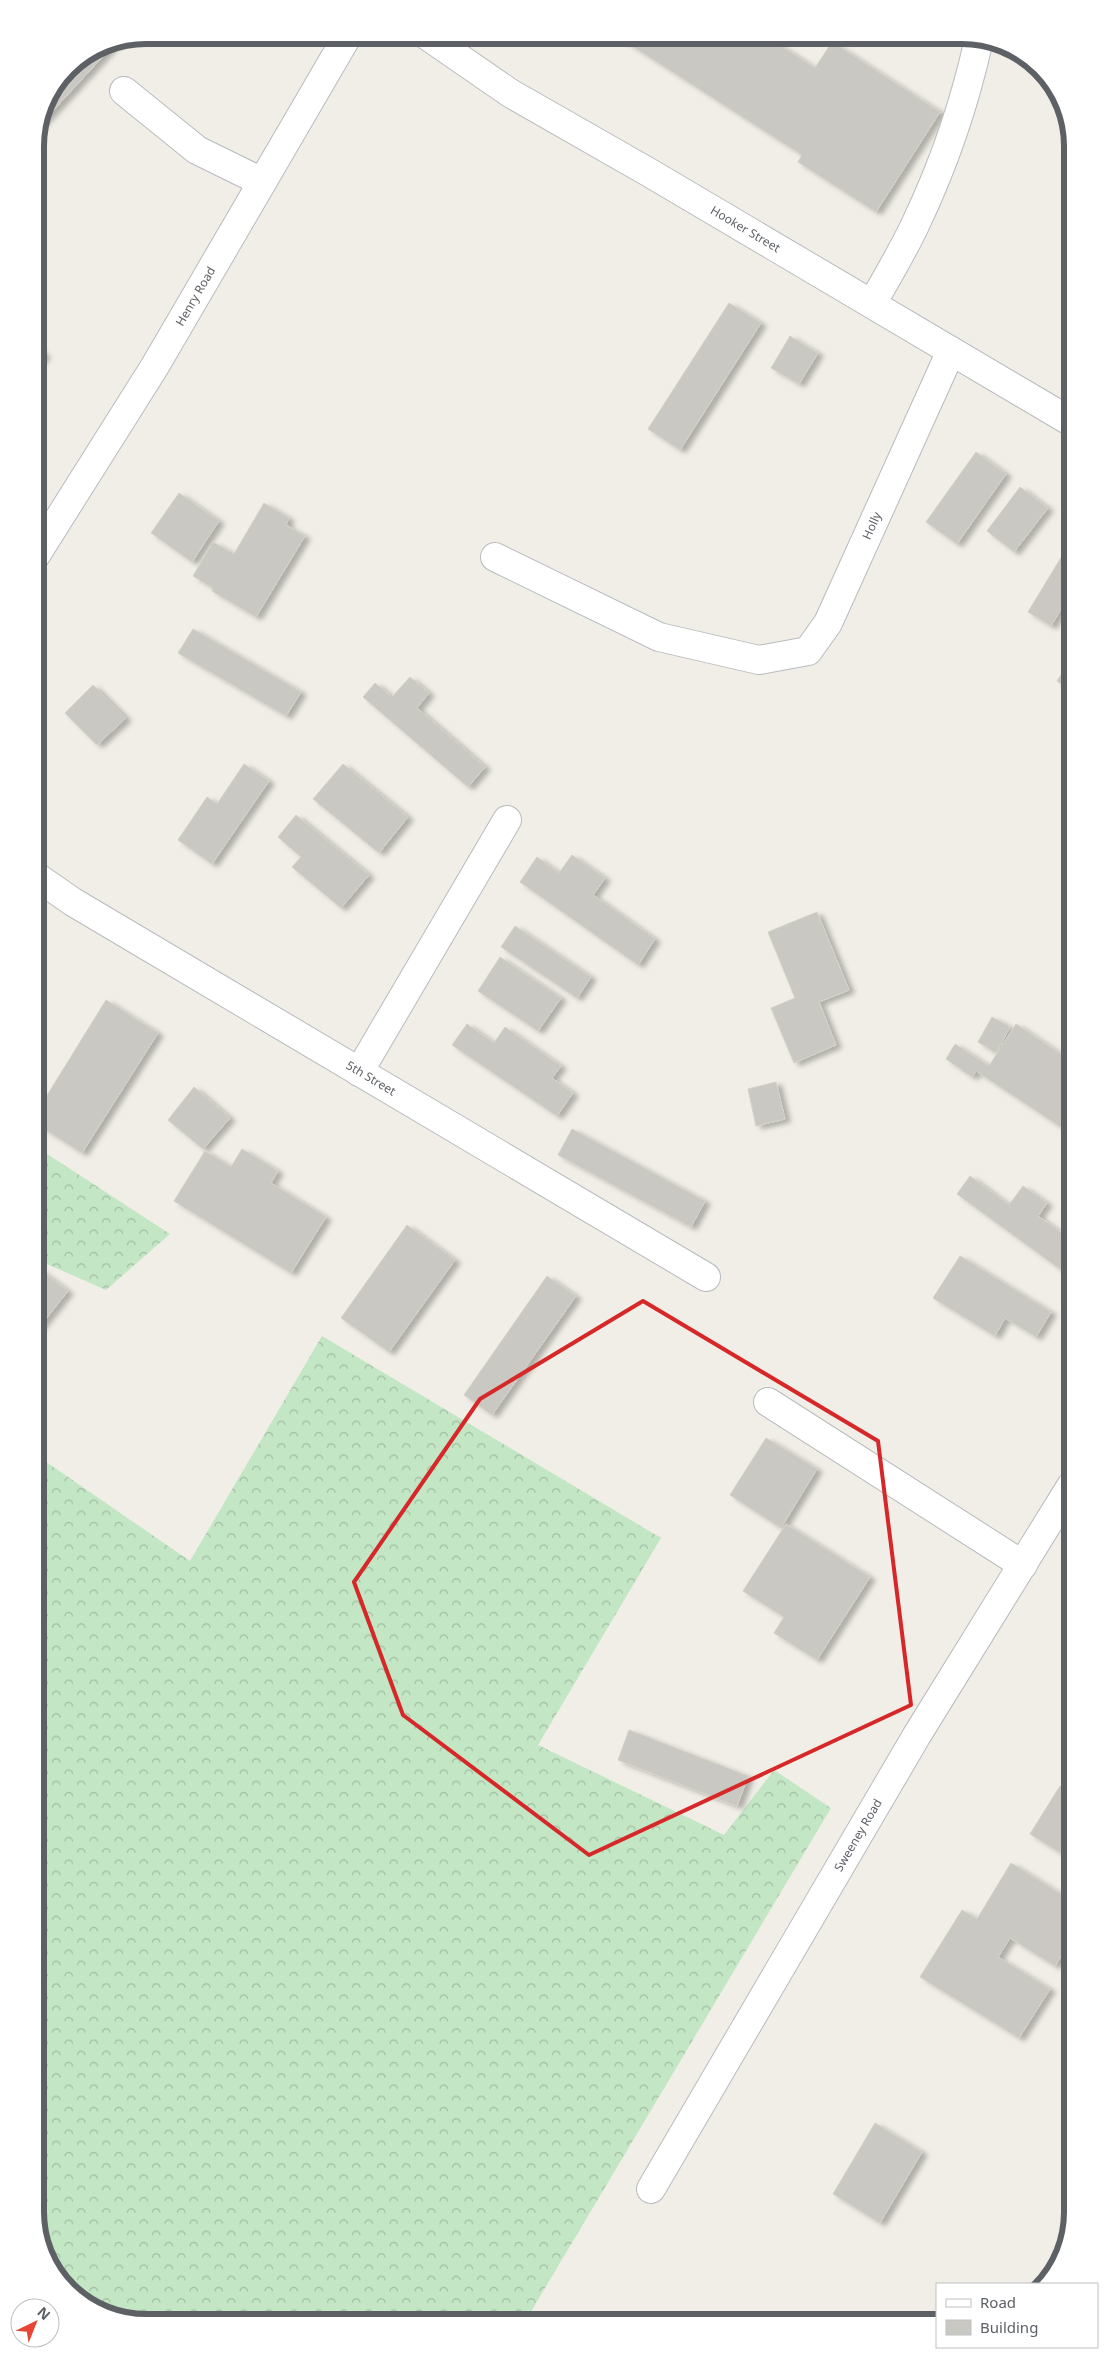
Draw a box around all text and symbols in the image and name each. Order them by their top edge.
street label: Hooker Street [708,202,784,256]
street label: Henry Road [171,263,219,329]
street label: Holly [858,508,885,542]
street label: 5th Street [343,1057,400,1100]
street label: Sweeney Road [830,1795,886,1875]
legend [936,2283,1098,2348]
text: Road [980,2292,1016,2312]
north arrow [10,2298,60,2348]
text: N [34,2302,55,2324]
text: Building [980,2317,1038,2337]

